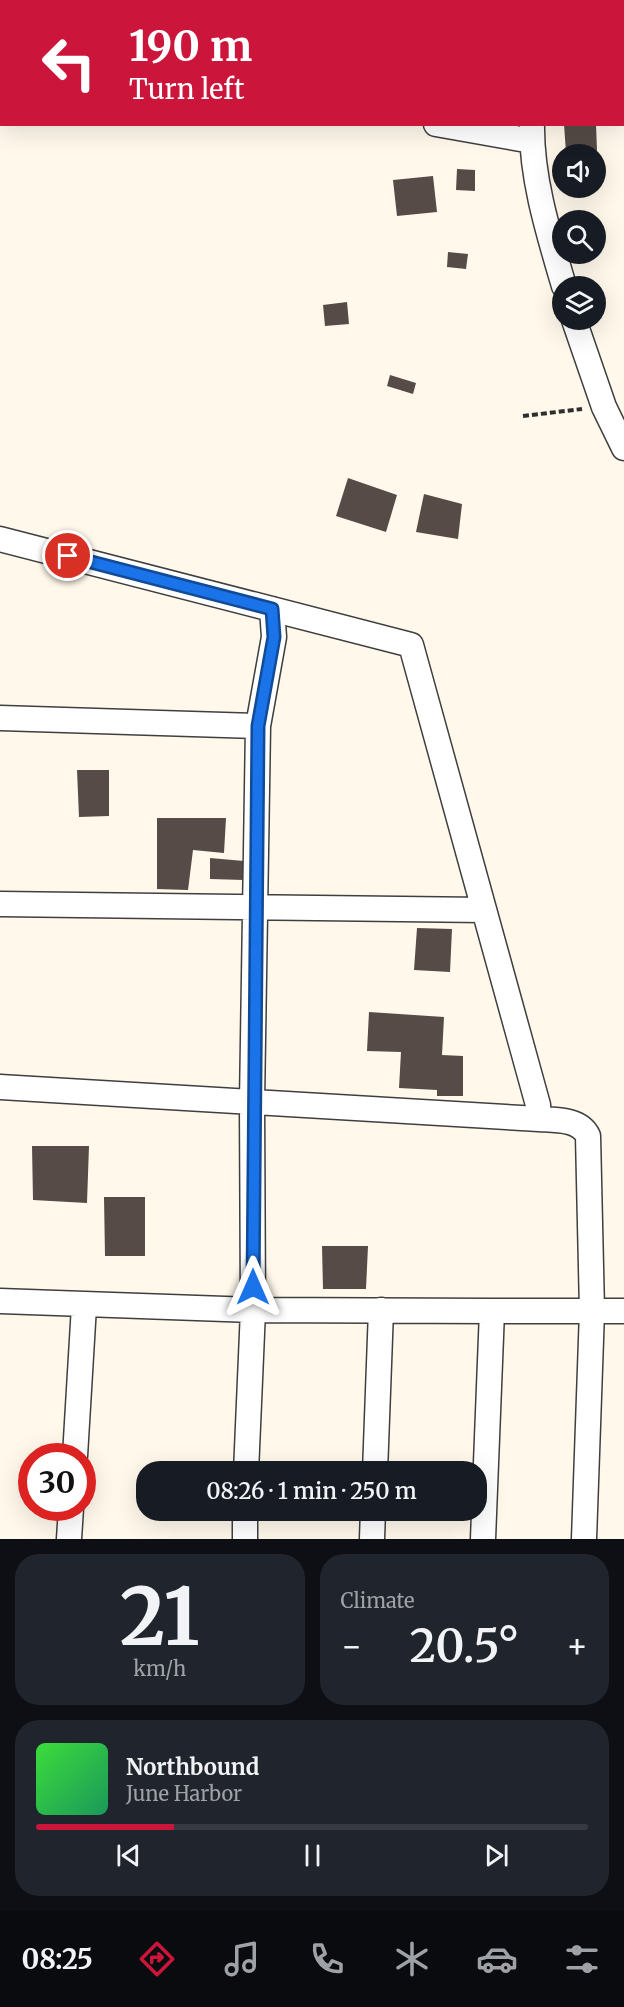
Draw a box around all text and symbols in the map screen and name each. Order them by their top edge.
text: 190 m [129,20,252,72]
icon: left [30,24,108,102]
text: Turn left [129,72,244,106]
map controls [552,144,606,330]
button: sound [552,144,606,198]
button: search [552,210,606,264]
button: layers [552,276,606,330]
pin [42,530,93,581]
icon: arrive [51,539,84,572]
position arrow [221,1255,285,1319]
speed limit sign: 30 [18,1443,96,1521]
text: 08:26 · 1 min · 250 m [206,1477,417,1505]
text: 21 [120,1568,200,1666]
text: Climate [341,1588,415,1613]
text: 20.5° [409,1618,519,1674]
text: − [341,1626,363,1667]
text: + [566,1626,588,1667]
text: km/h [133,1656,186,1681]
text: Northbound [126,1753,259,1781]
text: June Harbor [126,1781,242,1806]
icon: previous [112,1839,145,1872]
icon: pause [296,1839,329,1872]
icon: next [480,1839,513,1872]
icon: directions [136,1938,178,1980]
icon: music [221,1938,263,1980]
icon: phone [306,1938,348,1980]
icon: climate [391,1938,433,1980]
icon: car [476,1938,518,1980]
icon: filters [561,1938,603,1980]
text: 08:25 [21,1942,93,1976]

